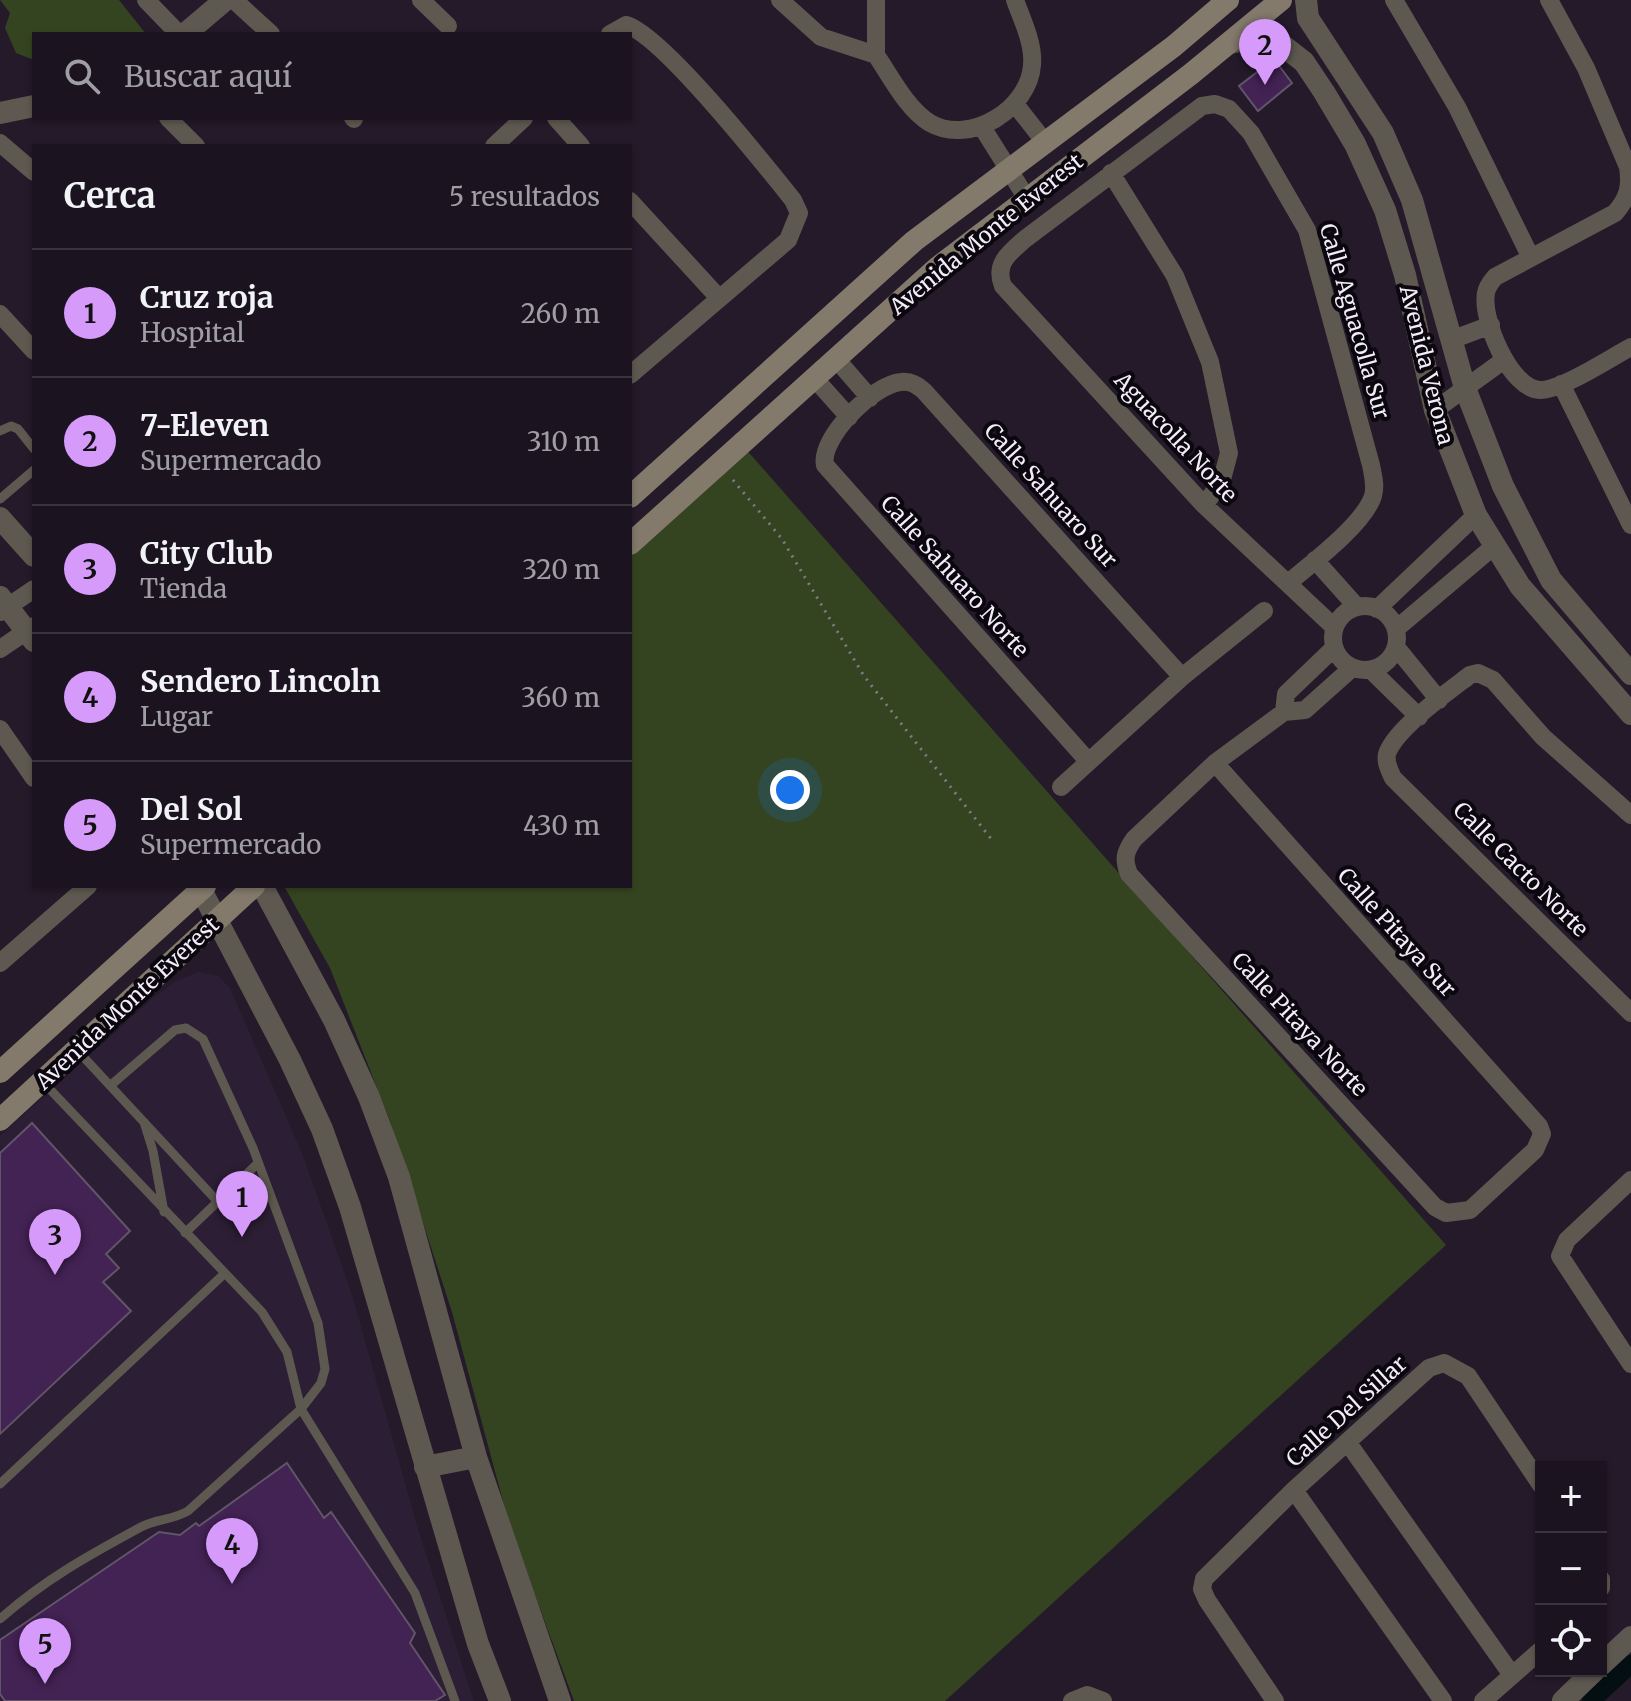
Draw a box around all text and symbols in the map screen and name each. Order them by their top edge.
pin: 2 [1239,19,1291,85]
search box [32,32,632,120]
icon: search [60,54,104,98]
text: Buscar aquí [124,57,292,95]
street label: Avenida Monte Everest [883,147,1089,321]
text: Cerca [64,175,156,217]
text: 5 resultados [449,180,600,213]
street label: Calle Aguacolla Sur [1314,220,1396,422]
text: Cruz roja [140,278,274,316]
street label: Avenida Verona [1393,281,1460,448]
text: 1 [84,297,96,330]
text: 260 m [521,297,600,330]
text: Hospital [140,316,245,349]
street label: Aguacolla Norte [1108,365,1243,508]
text: 7-Eleven [140,406,269,444]
street label: Calle Sahuaro Sur [979,417,1123,573]
text: 2 [82,425,98,458]
text: 310 m [527,425,600,458]
text: Supermercado [140,444,322,477]
street label: Calle Sahuaro Norte [875,489,1035,663]
text: City Club [140,534,273,572]
text: 3 [83,553,97,586]
text: 320 m [522,553,600,586]
text: Tienda [140,572,227,605]
text: Sendero Lincoln [140,662,381,700]
text: 4 [82,681,98,714]
text: 360 m [521,681,600,714]
text: Lugar [140,700,213,733]
your location [770,770,810,810]
text: Del Sol [140,790,242,828]
street label: Calle Cacto Norte [1448,796,1594,942]
text: 5 [82,809,98,842]
text: 430 m [523,809,600,842]
text: Supermercado [140,828,322,861]
street label: Calle Pitaya Sur [1332,862,1462,1002]
street label: Avenida Monte Everest [29,910,225,1096]
street label: Calle Pitaya Norte [1226,946,1374,1102]
pin: 1 [216,1171,268,1237]
pin: 3 [29,1209,81,1275]
street label: Calle Del Sillar [1280,1350,1412,1472]
map controls [1535,1461,1607,1677]
button: + [1535,1461,1607,1533]
pin: 4 [206,1518,258,1584]
button: − [1535,1533,1607,1605]
button: locate [1535,1605,1607,1677]
pin: 5 [19,1618,71,1684]

